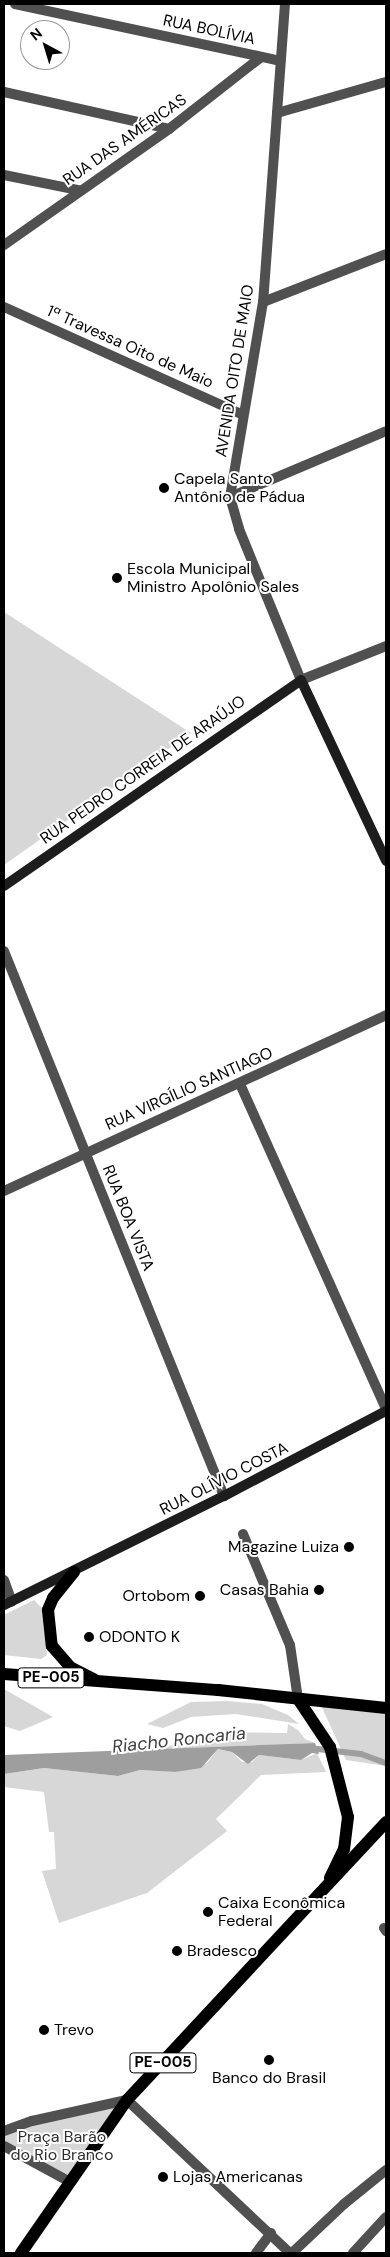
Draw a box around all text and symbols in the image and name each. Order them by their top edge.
street label: RUA BOLÍVIA [161,11,257,49]
north arrow [20,20,70,70]
text: N [27,24,46,44]
street label: RUA DAS AMÉRICAS [60,90,190,190]
street label: AVENIDA OITO DE MAIO [212,283,258,459]
street label: 1ª Travessa Oito de Maio [44,302,216,392]
place label: Capela Santo Antônio de Pádua [174,469,305,507]
marker: Capela Santo Antônio de Pádua [158,482,170,494]
place label: Escola Municipal Ministro Apolônio Sales [127,559,299,597]
marker: Escola Municipal Ministro Apolônio Sales [111,572,123,584]
street label: RUA PEDRO CORREIA DE ARAÚJO [37,692,249,848]
street label: RUA VIRGÍLIO SANTIAGO [102,1043,276,1135]
street label: RUA BOA VISTA [98,1162,158,1274]
street label: RUA OLÍVIO COSTA [157,1438,291,1520]
place label: Magazine Luiza [228,1537,339,1557]
marker: Magazine Luiza [343,1541,355,1553]
place label: Casas Bahia [220,1580,309,1600]
marker: Casas Bahia [313,1584,325,1596]
place label: Ortobom [122,1586,190,1606]
marker: Ortobom [194,1590,206,1602]
place label: ODONTO K [99,1627,180,1647]
marker: ODONTO K [83,1631,95,1643]
road number: PE-005 [17,1666,85,1690]
water label: Riacho Roncaria [111,1722,247,1758]
place label: Caixa Econômica Federal [218,1893,345,1931]
marker: Caixa Econômica Federal [202,1906,214,1918]
place label: Bradesco [187,1941,257,1961]
marker: Bradesco [171,1945,183,1957]
place label: Trevo [54,2020,94,2040]
marker: Trevo [38,2024,50,2036]
road number: PE-005 [129,2050,197,2076]
marker: Banco do Brasil [263,2054,275,2066]
place label: Banco do Brasil [212,2068,326,2088]
park label: Praça Barão do Rio Branco [11,2127,113,2165]
place label: Lojas Americanas [173,2167,303,2187]
marker: Lojas Americanas [157,2171,169,2183]

